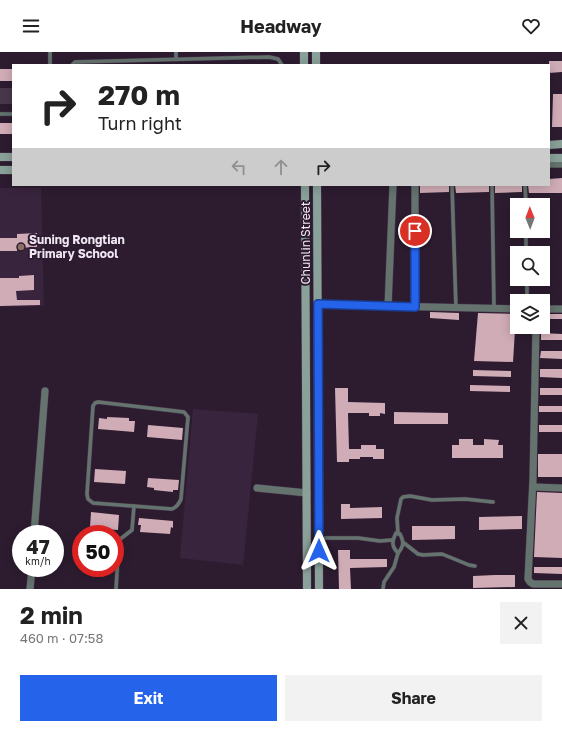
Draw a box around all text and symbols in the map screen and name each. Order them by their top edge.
icon: menu [20,15,42,37]
text: Headway [240,15,322,37]
icon: heart [520,15,542,37]
text: 270 m [98,78,180,111]
icon: right [32,80,84,132]
text: Turn right [98,112,182,134]
icon: left [228,156,250,178]
icon: ahead [270,156,292,178]
icon: right [312,156,334,178]
north arrow [510,198,550,238]
map controls [510,198,550,334]
street label: Chunlin Street [298,201,313,285]
pin [398,214,432,248]
icon: arrive [404,220,426,242]
place label: Suning Rongtian Primary School [29,232,125,261]
marker: Suning Rongtian Primary School [16,242,26,252]
button: search [510,246,550,286]
button: layers [510,294,550,334]
speed limit sign: 50 [72,525,124,577]
position arrow [298,530,340,572]
text: 47 [26,534,50,558]
text: km/h [25,555,51,567]
text: 2 min [20,600,83,629]
button: close [500,602,542,644]
text: 460 m · 07:58 [20,630,103,646]
button: Exit [20,675,277,721]
button: Share [285,675,542,721]

